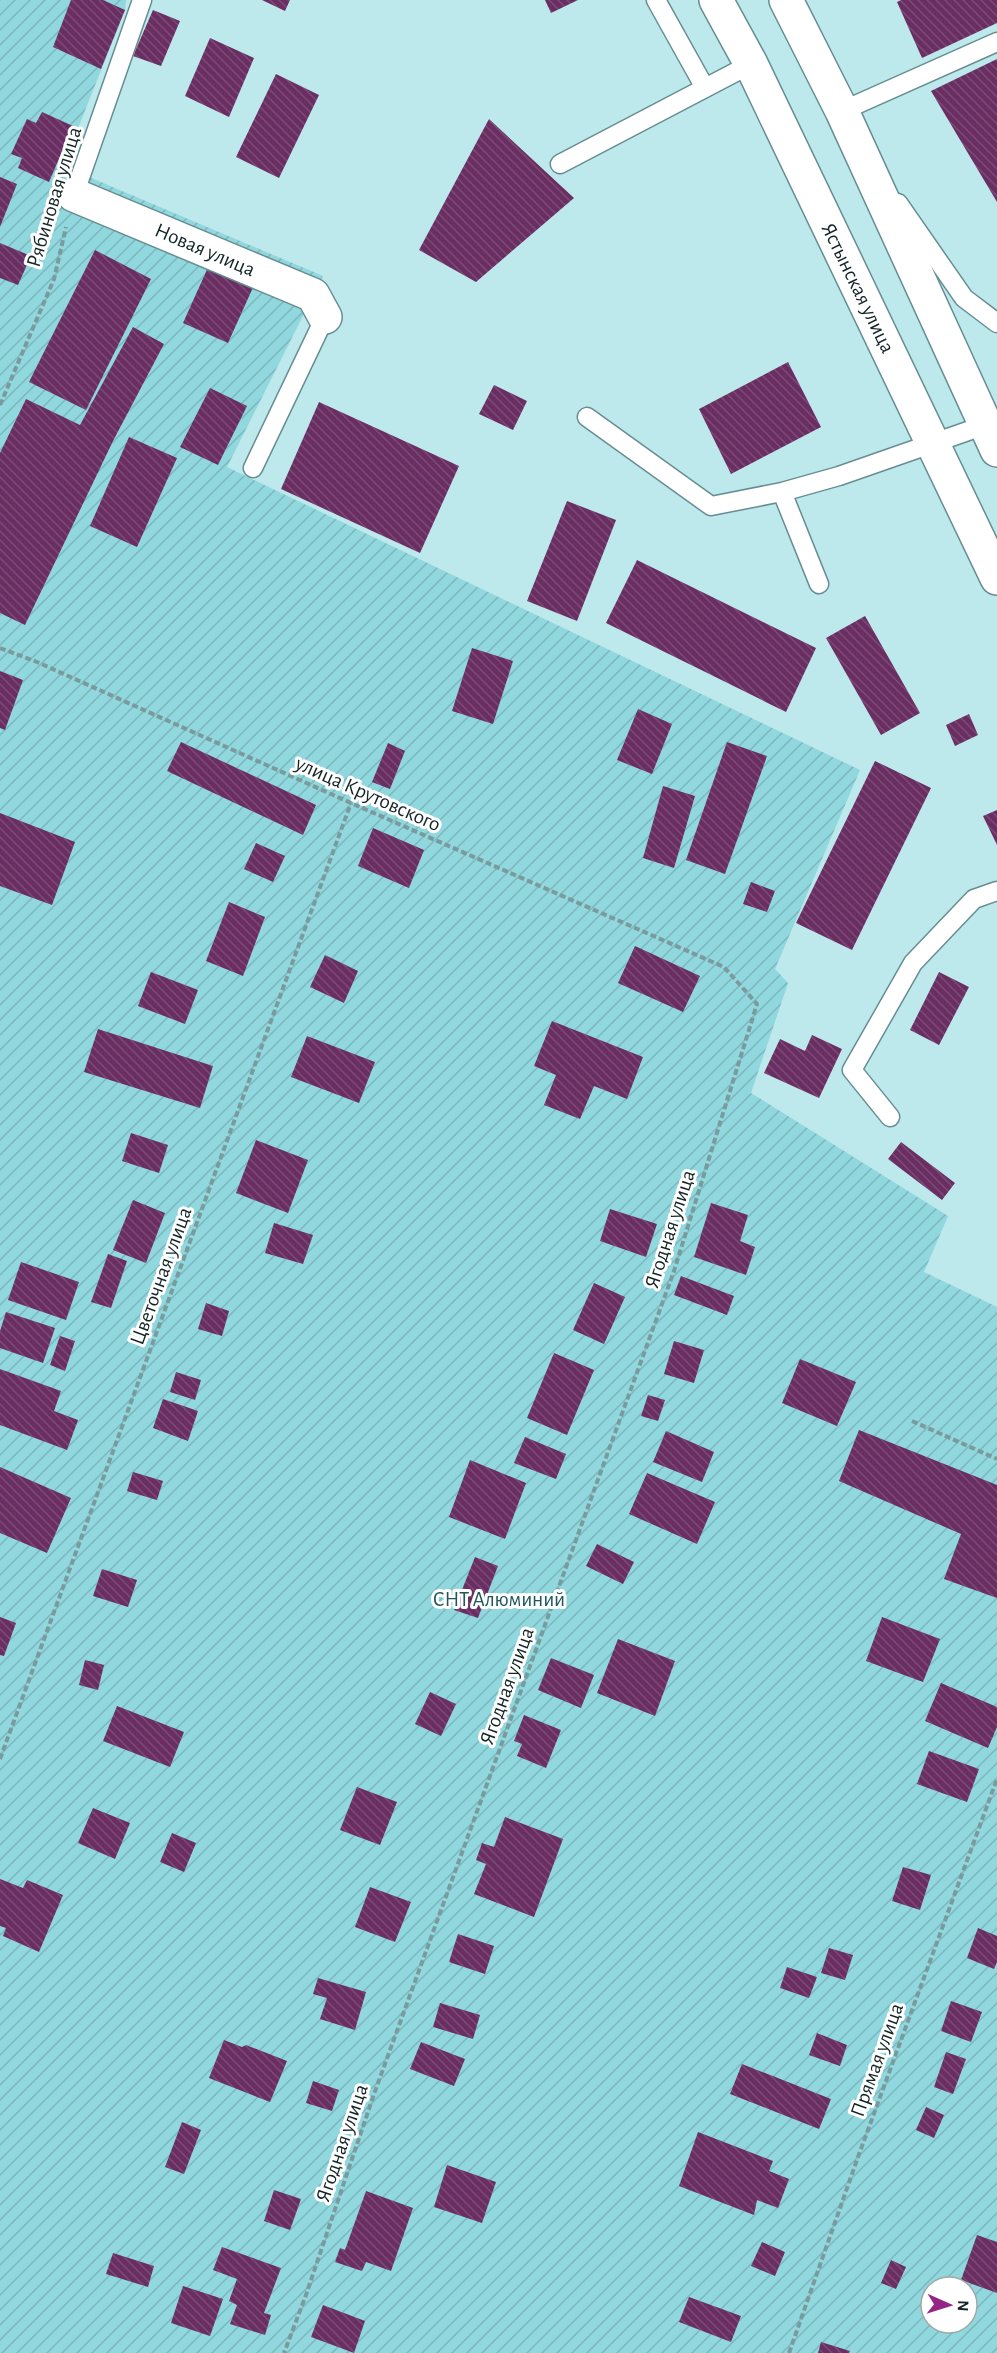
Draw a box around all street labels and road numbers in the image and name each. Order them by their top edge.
street label: Рябиновая улица [23,124,85,270]
street label: Новая улица [152,219,259,281]
street label: Ястынская улица [817,220,899,357]
street label: улица Крутовского [291,752,444,835]
street label: Ягодная улица [641,1167,699,1291]
street label: Цветочная улица [126,1204,196,1348]
street label: Ягодная улица [476,1624,538,1747]
street label: Прямая улица [847,2000,907,2120]
street label: Ягодная улица [312,2081,372,2205]

